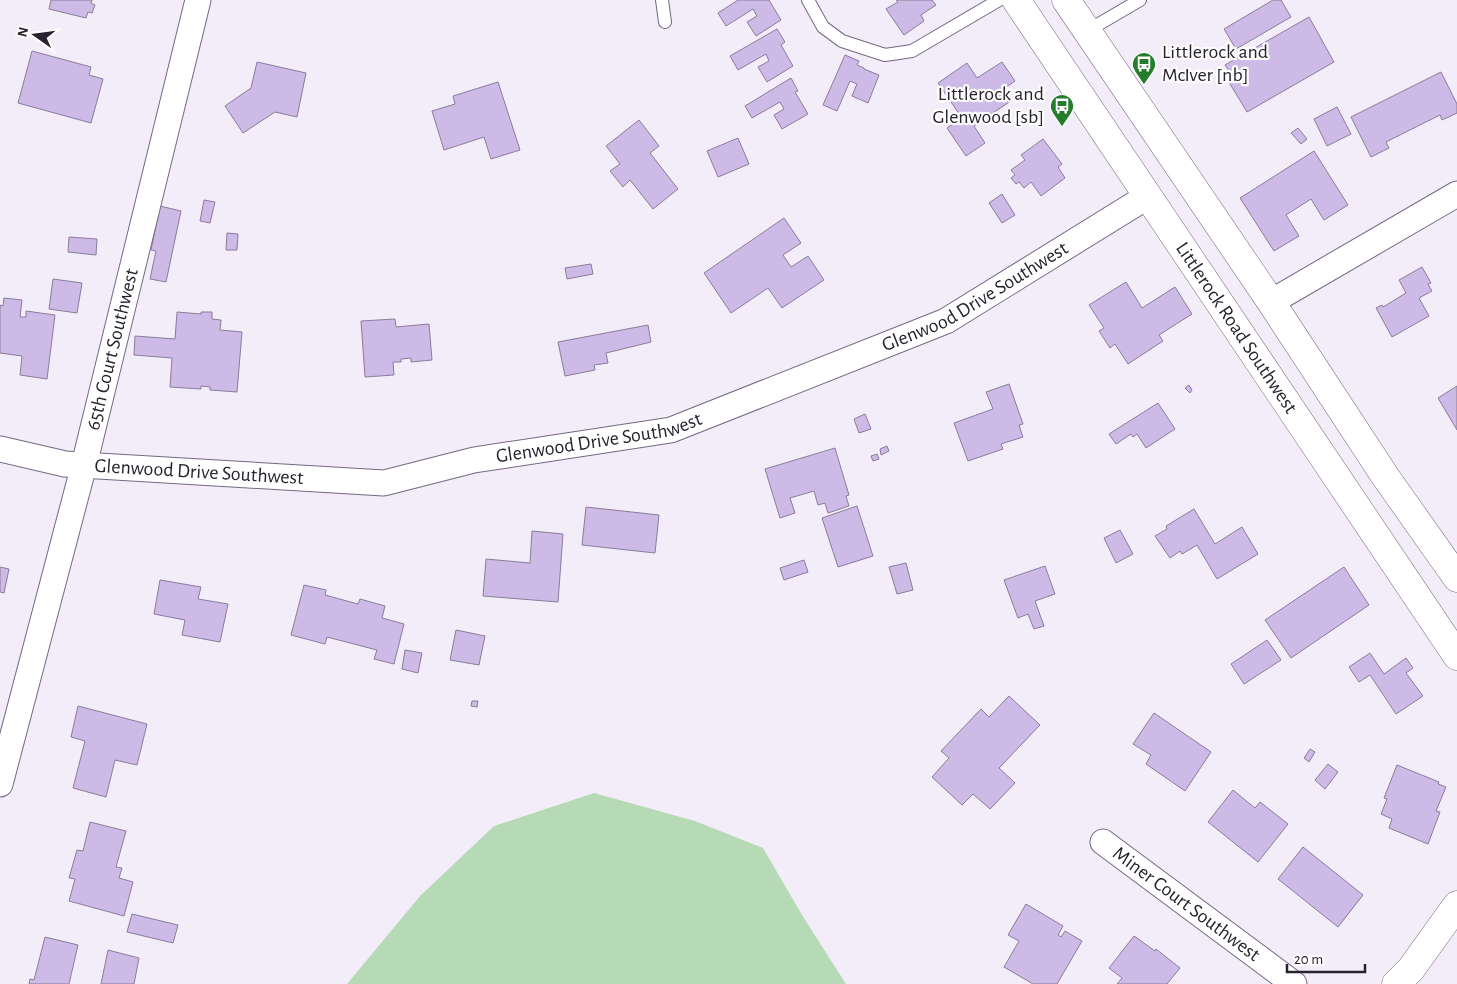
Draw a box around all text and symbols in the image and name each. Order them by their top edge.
north arrow [10,10,60,60]
text: N [15,26,31,39]
place label: Littlerock and McIver [nb] [1162,42,1268,85]
bus stop icon: Littlerock and McIver [nb] [1131,51,1157,85]
place label: Littlerock and Glenwood [sb] [932,84,1044,127]
bus stop icon: Littlerock and Glenwood [sb] [1049,93,1075,127]
street label: Glenwood Drive Southwest [879,238,1072,355]
street label: Littlerock Road Southwest [1172,239,1301,417]
street label: 65th Court Southwest [83,266,142,432]
street label: Glenwood Drive Southwest [494,409,705,467]
street label: Glenwood Drive Southwest [94,456,305,488]
street label: Miner Court Southwest [1109,843,1264,965]
scale bar [1287,942,1364,974]
text: 20 m [1294,952,1323,967]

